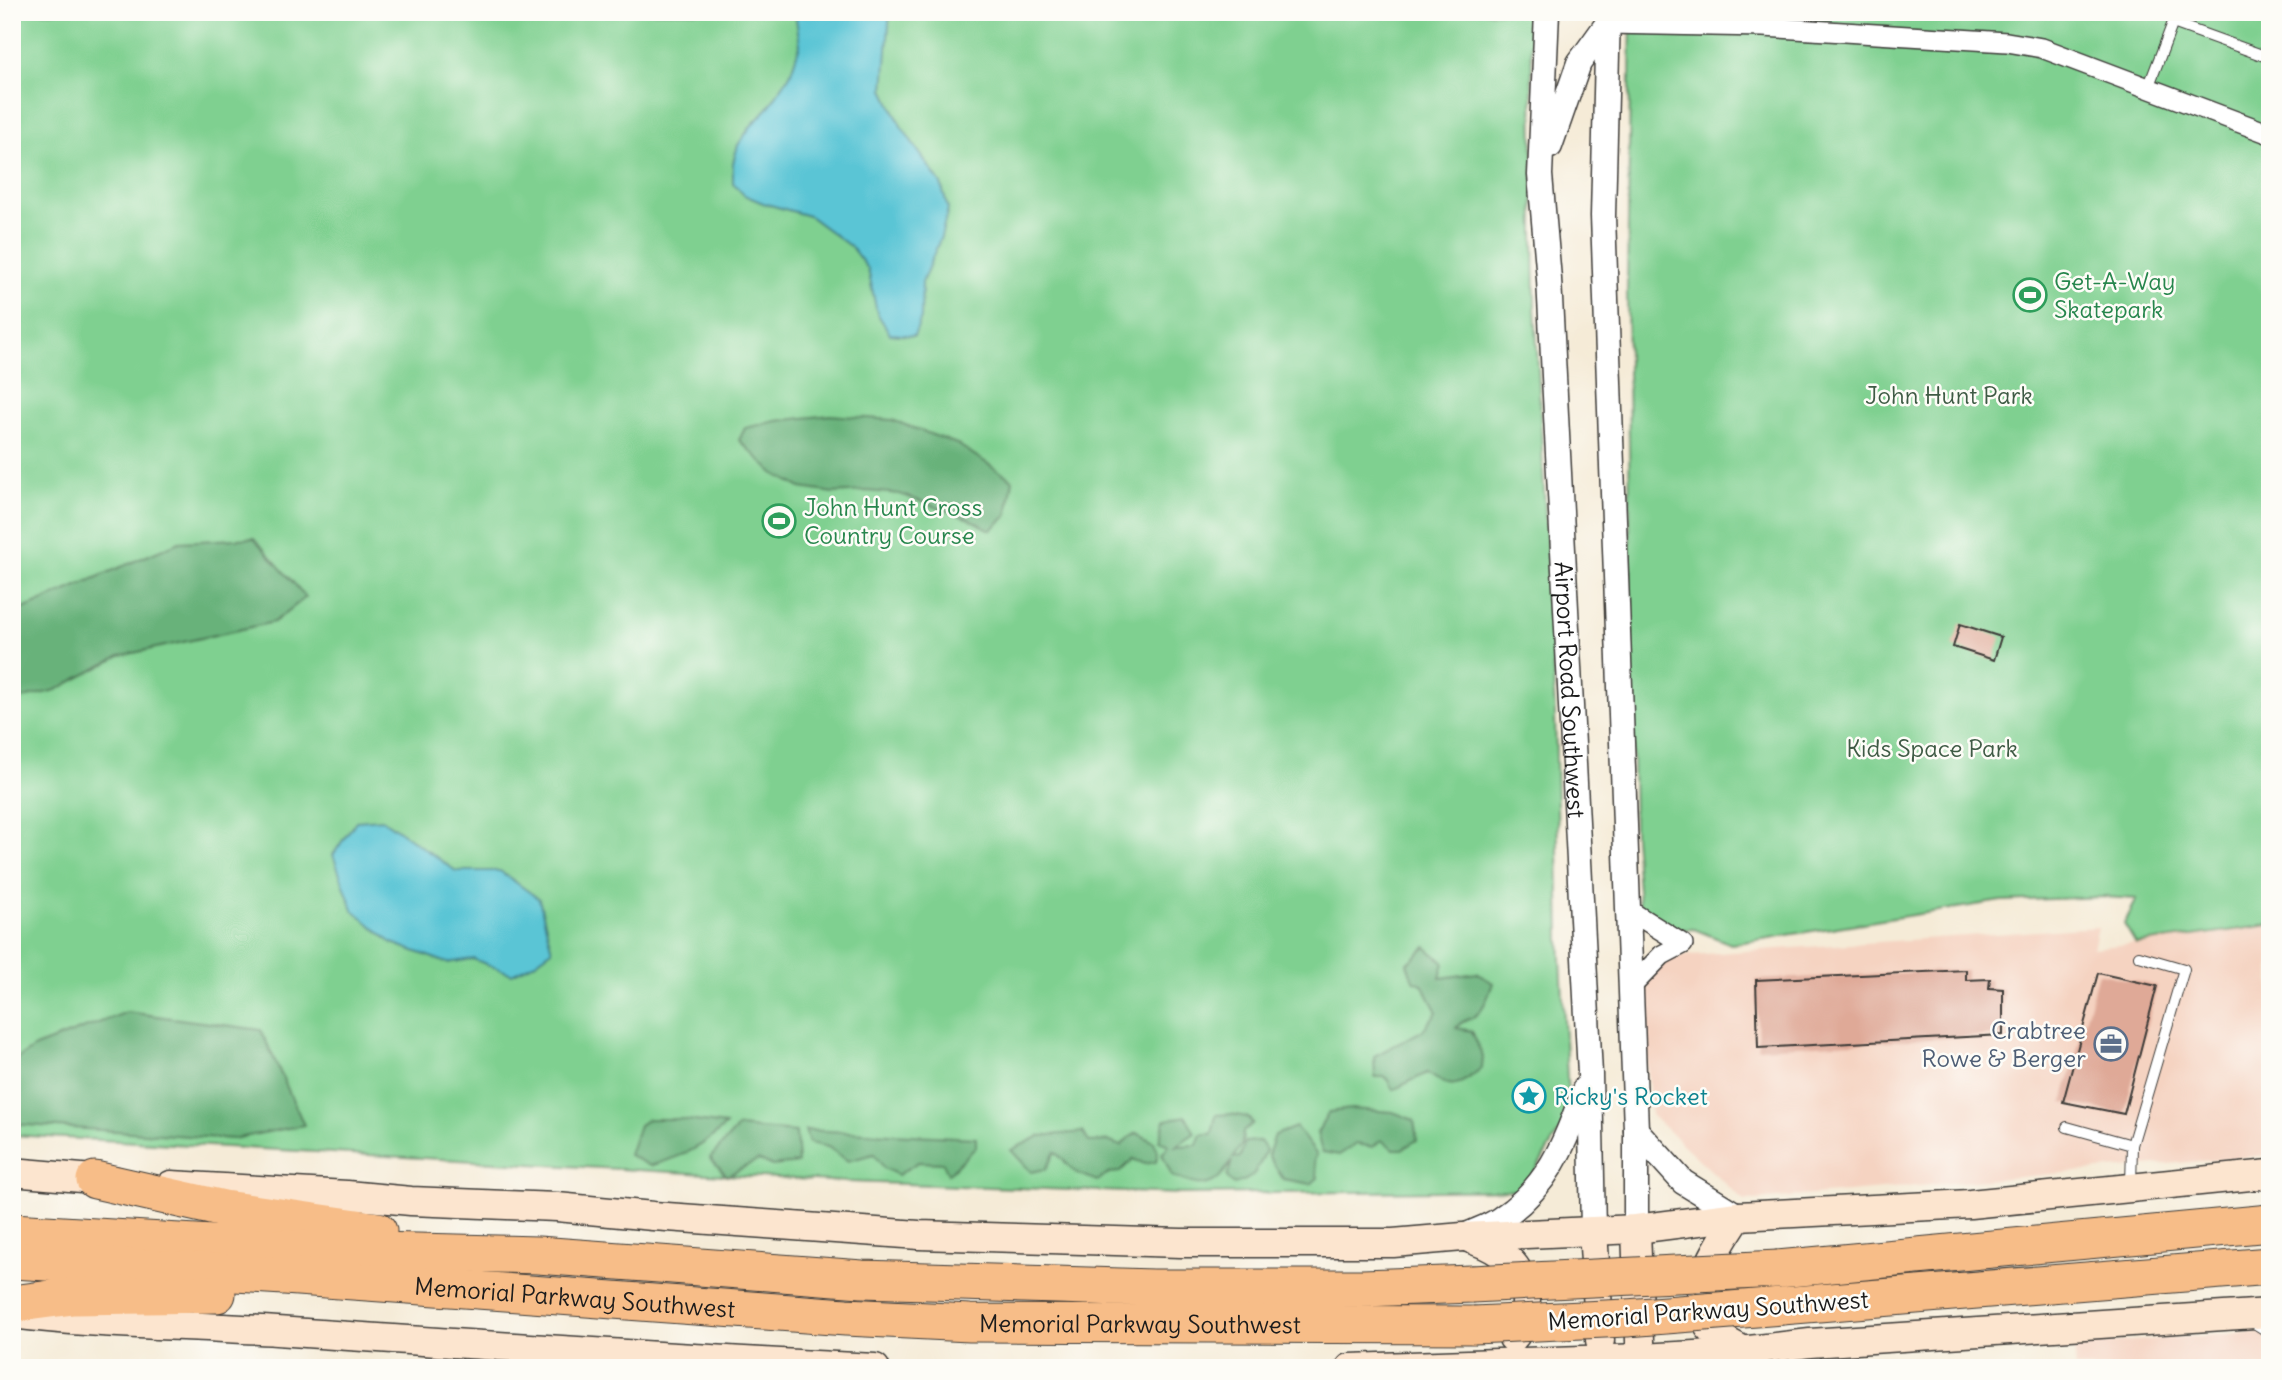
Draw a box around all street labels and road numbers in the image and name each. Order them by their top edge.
street label: Airport Road Southwest [1549,561,1592,819]
street label: Memorial Parkway Southwest [413,1271,736,1324]
street label: Memorial Parkway Southwest [1547,1284,1869,1336]
street label: Memorial Parkway Southwest [979,1308,1301,1339]

